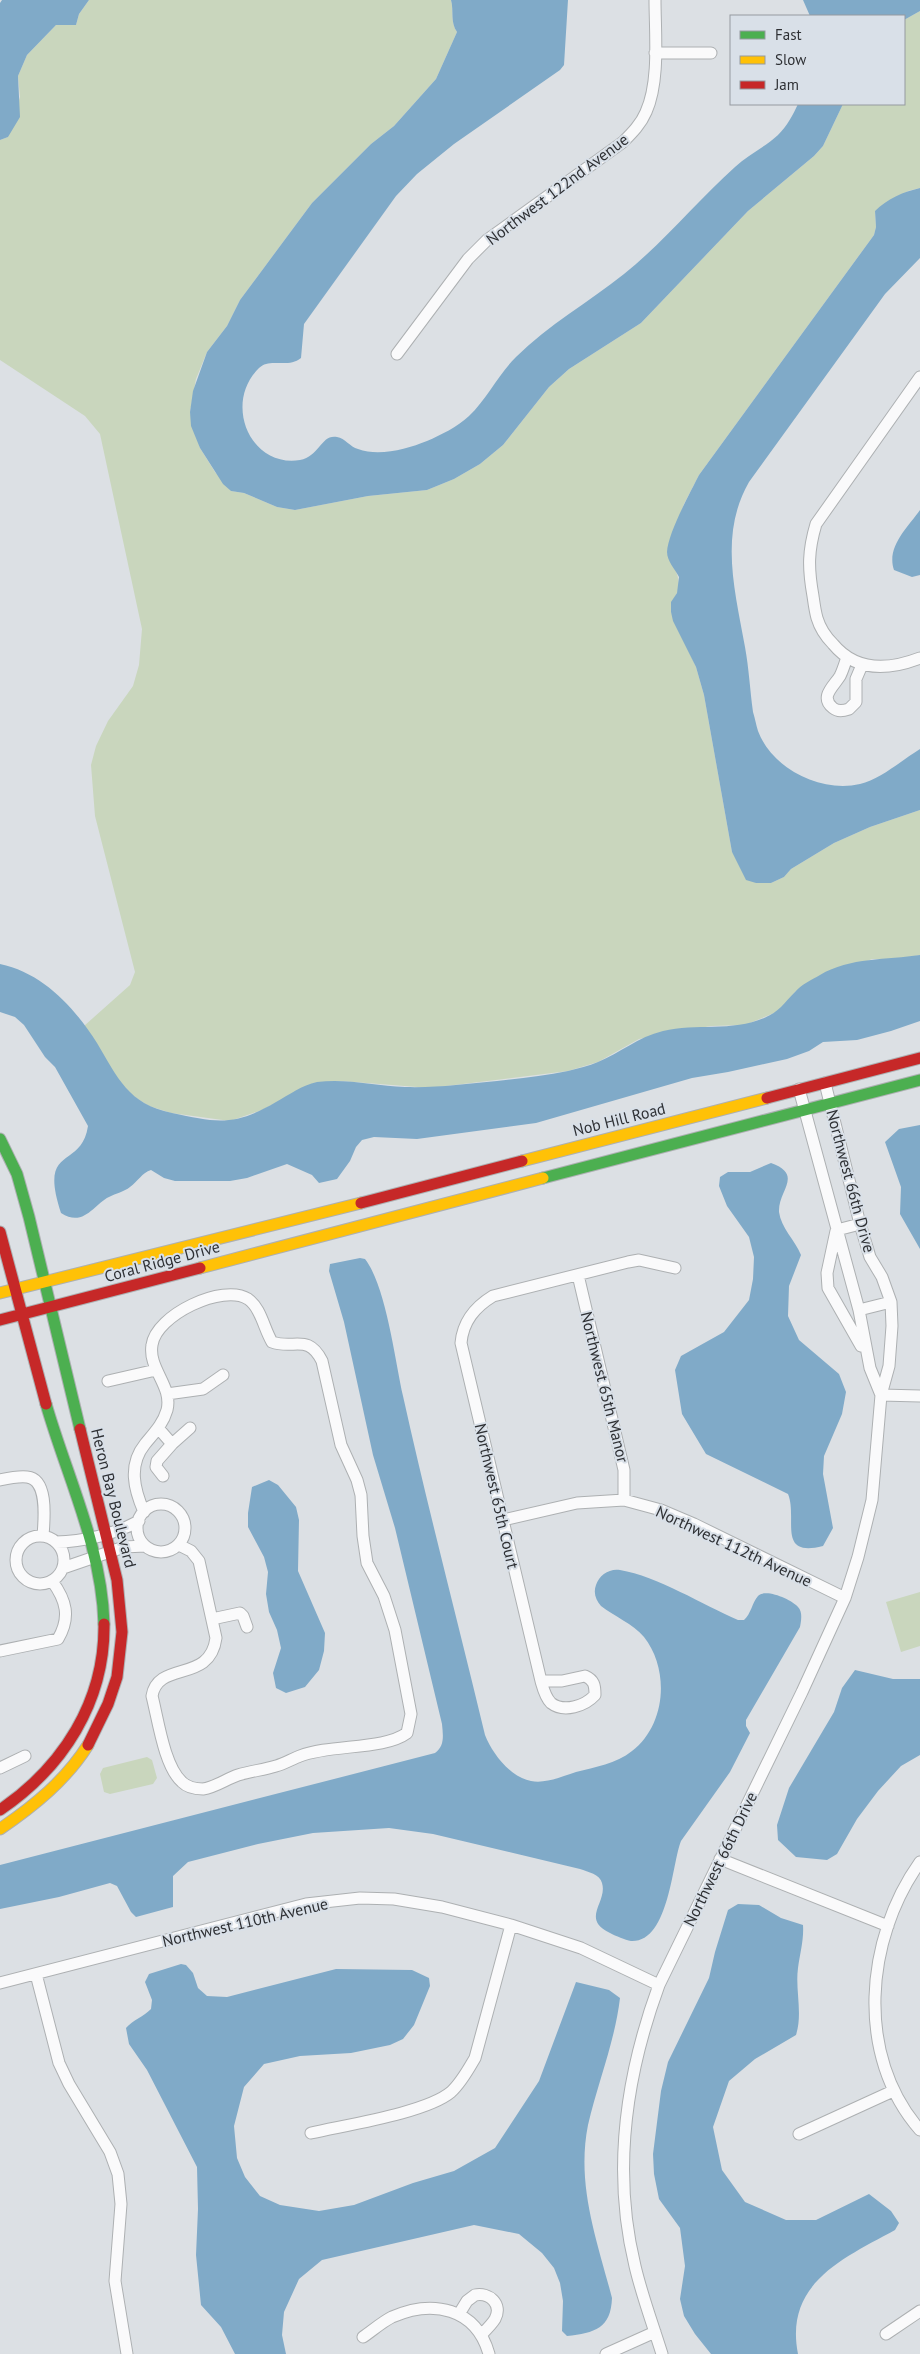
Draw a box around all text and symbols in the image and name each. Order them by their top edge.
legend [730,15,905,105]
text: Fast [775,25,802,44]
text: Slow [775,50,806,69]
text: Jam [774,75,799,94]
street label: Northwest 122nd Avenue [482,129,632,249]
street label: Nob Hill Road [571,1098,667,1140]
street label: Northwest 66th Drive [822,1107,880,1255]
street label: Coral Ridge Drive [102,1236,222,1286]
street label: Northwest 65th Manor [577,1309,634,1465]
street label: Northwest 65th Court [471,1421,524,1571]
street label: Heron Bay Boulevard [87,1426,141,1570]
street label: Northwest 112th Avenue [653,1501,815,1591]
street label: Northwest 66th Drive [679,1788,761,1930]
street label: Northwest 110th Avenue [160,1893,330,1951]

